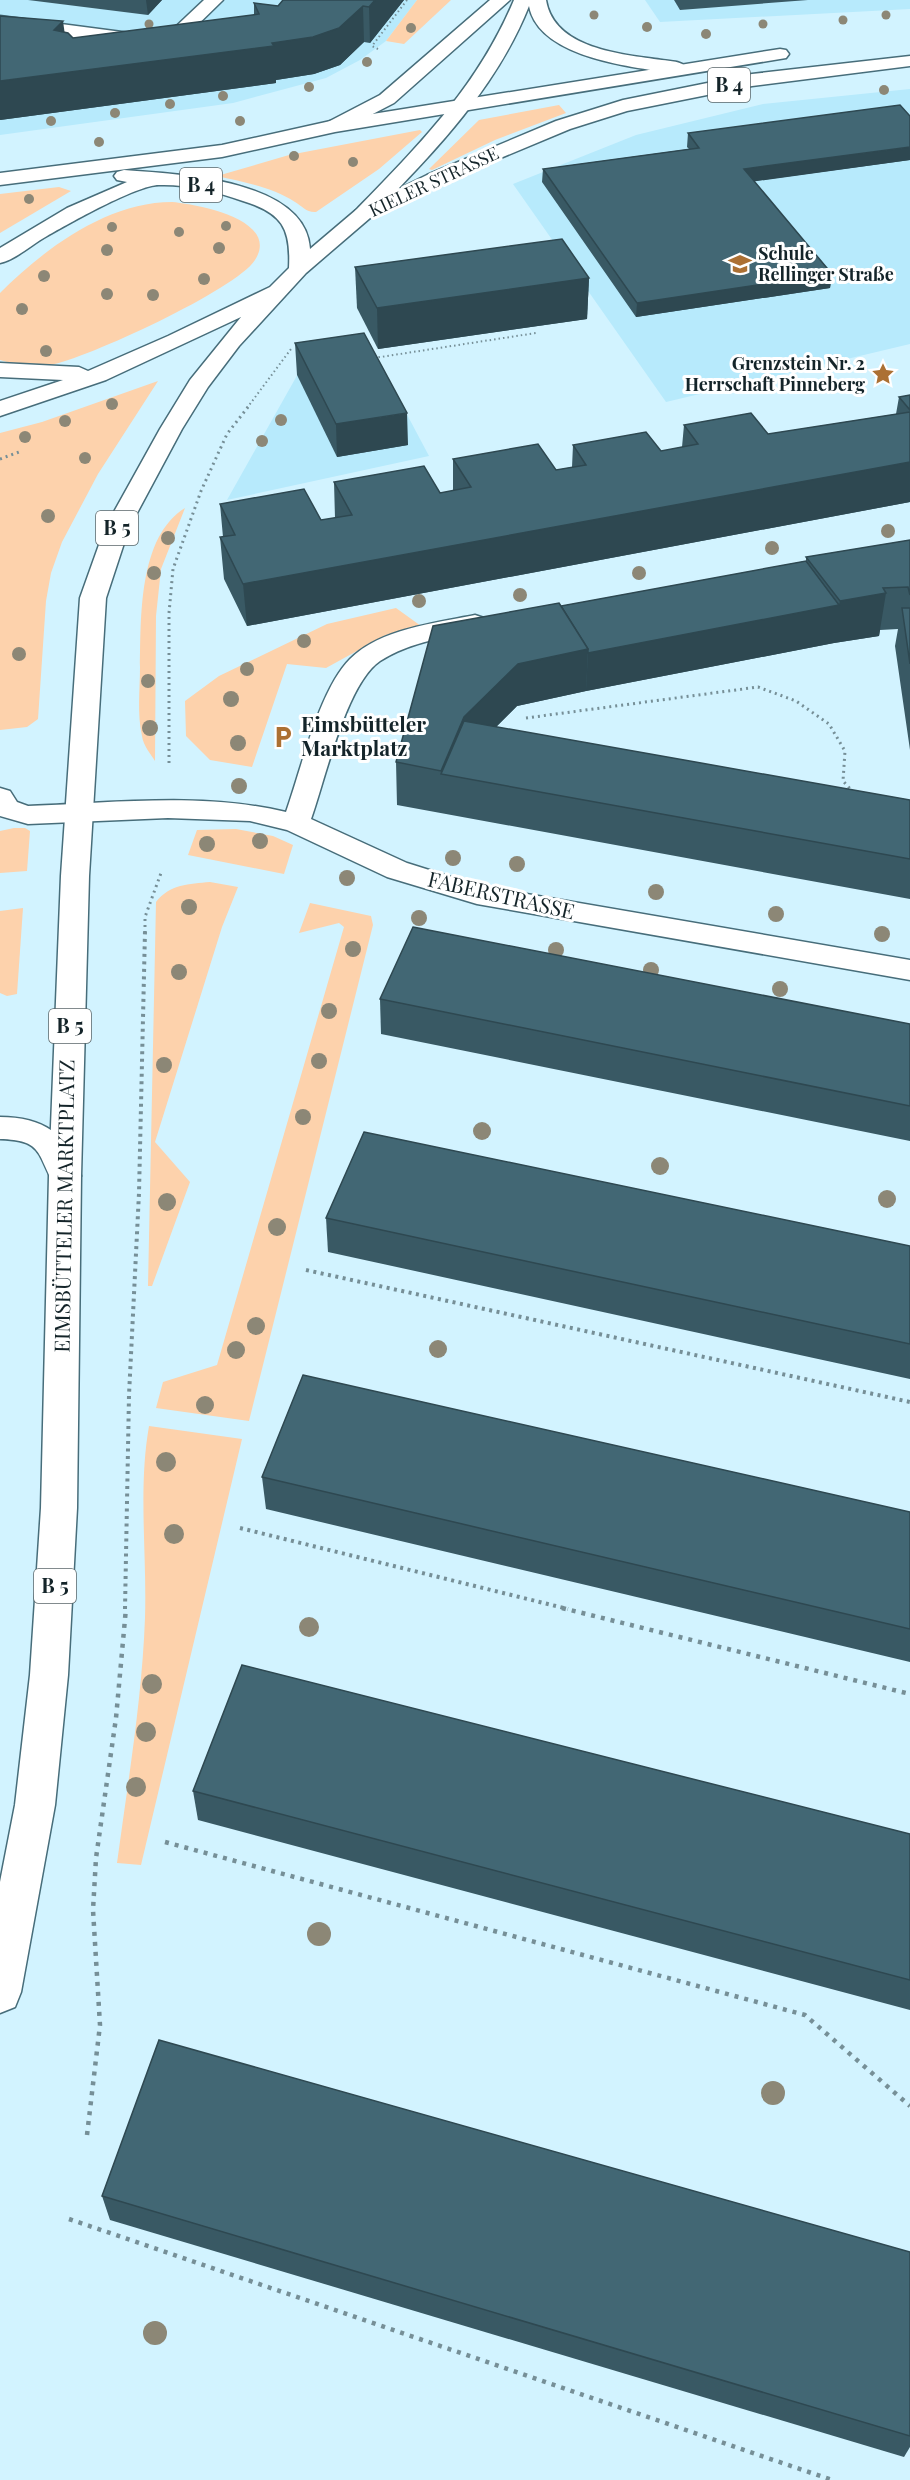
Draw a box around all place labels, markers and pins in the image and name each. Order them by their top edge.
place label: Schule Rellinger Straße [758,241,894,286]
school or university icon: Schule Rellinger Straße [727,251,753,277]
place label: Grenzstein Nr. 2 Herrschaft Pinneberg [685,351,865,396]
place icon: Grenzstein Nr. 2 Herrschaft Pinneberg [870,361,896,387]
place label: Eimsbütteler Marktplatz [301,709,426,761]
parking icon: Eimsbütteler Marktplatz [270,724,296,750]

